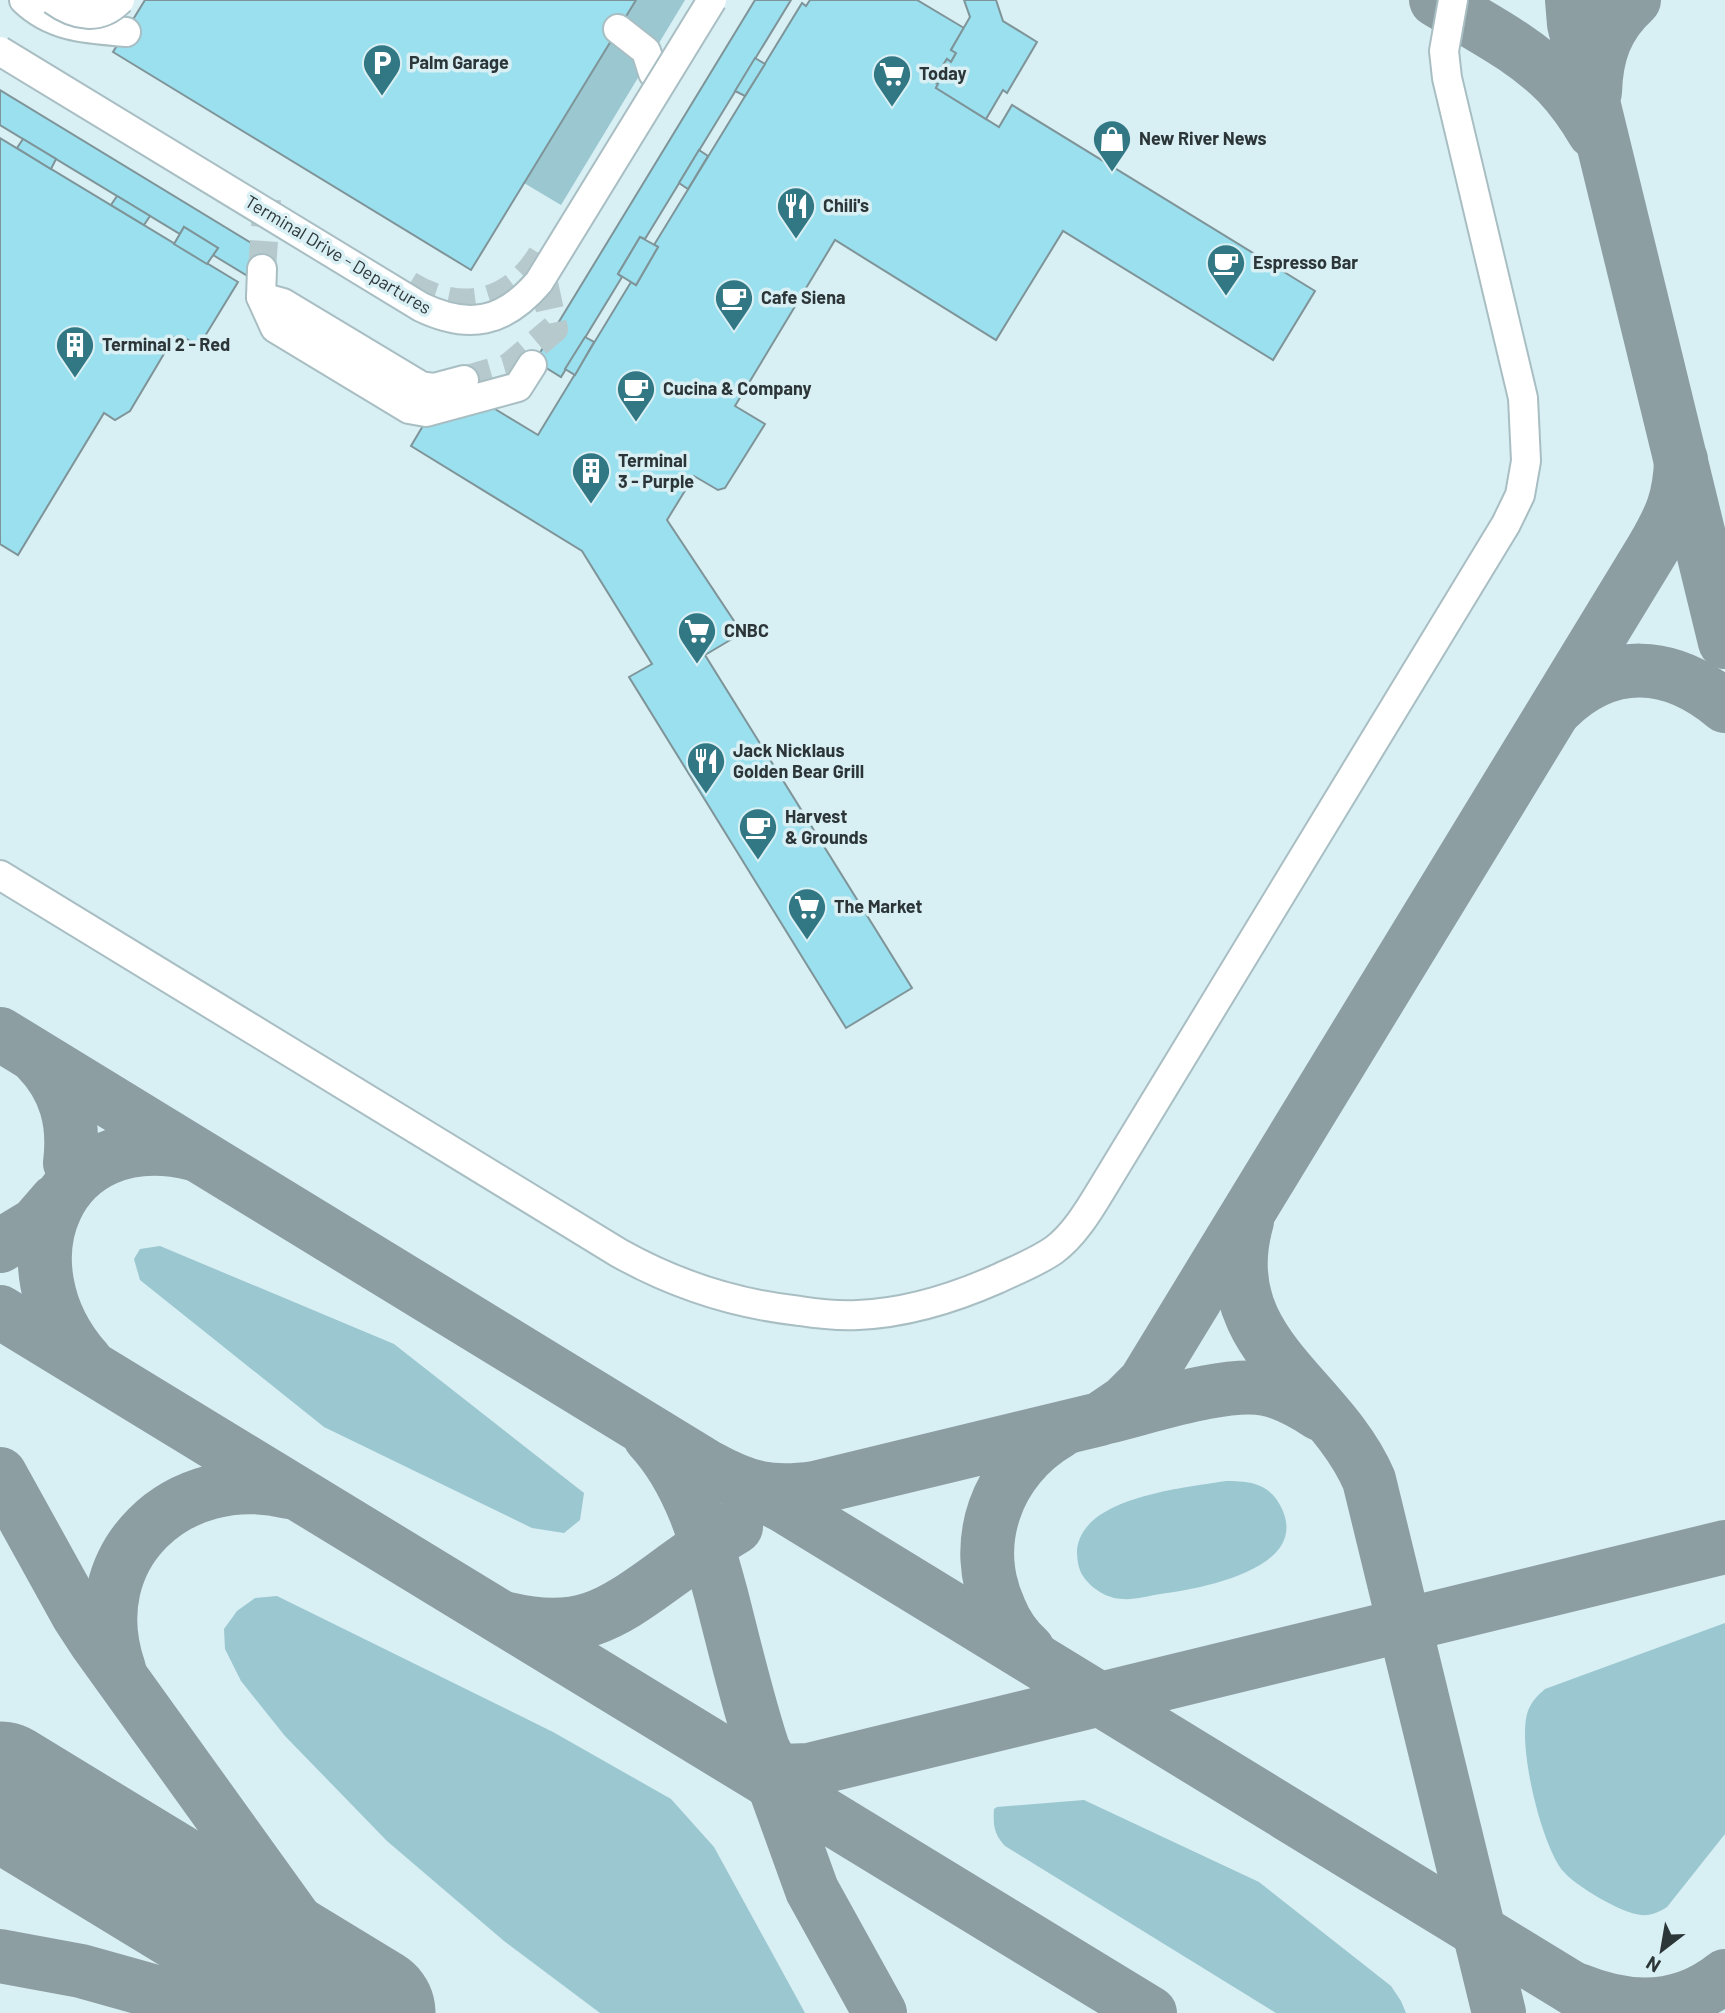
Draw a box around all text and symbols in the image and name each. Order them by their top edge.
parking icon: Palm Garage [361,42,403,97]
place label: Palm Garage [409,51,509,73]
supermarket icon: Today [871,53,913,108]
place label: Today [919,62,967,84]
shop icon: New River News [1091,118,1133,173]
place label: New River News [1139,127,1267,149]
restaurant icon: Chili's [775,185,817,240]
street label: Terminal Drive - Departures [242,190,435,318]
place label: Chili's [823,194,869,216]
cafe icon: Espresso Bar [1205,242,1247,297]
place label: Espresso Bar [1253,251,1358,273]
cafe icon: Cafe Siena [713,277,755,332]
place label: Cafe Siena [761,286,846,308]
building icon: Terminal 2 - Red [54,324,96,379]
place label: Terminal 2 - Red [102,333,230,355]
cafe icon: Cucina & Company [615,368,657,423]
place label: Cucina & Company [663,377,811,399]
place label: Terminal 3 - Purple [618,449,694,492]
building icon: Terminal 3 - Purple [570,450,612,505]
supermarket icon: CNBC [676,610,718,665]
place label: CNBC [724,619,769,641]
place label: Jack Nicklaus Golden Bear Grill [733,739,864,782]
restaurant icon: Jack Nicklaus Golden Bear Grill [685,740,727,795]
place label: Harvest & Grounds [785,805,868,848]
cafe icon: Harvest & Grounds [737,806,779,861]
supermarket icon: The Market [786,886,828,941]
place label: The Market [834,895,922,917]
north arrow [1627,1915,1697,1985]
text: N [1642,1952,1664,1978]

